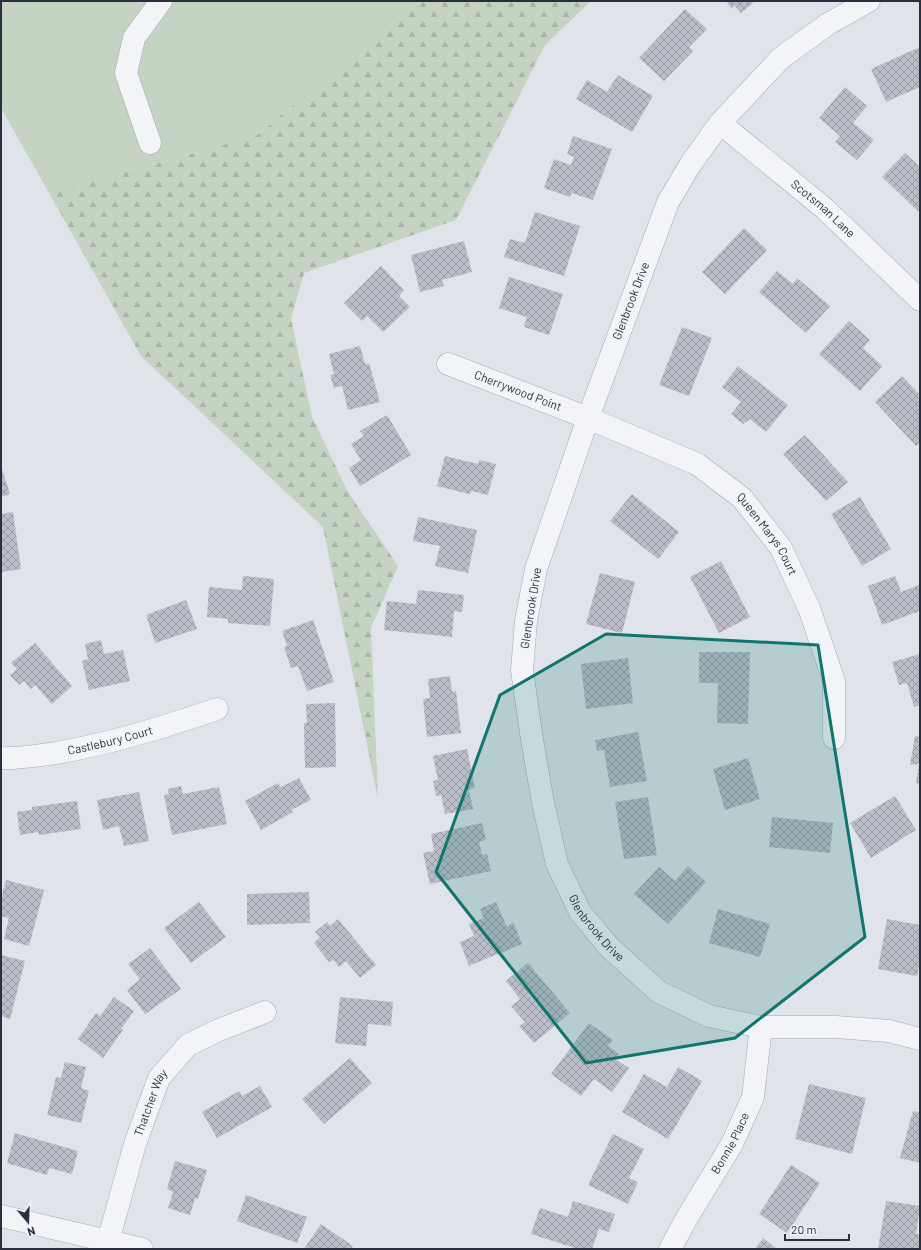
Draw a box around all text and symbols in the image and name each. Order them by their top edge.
street label: Scotsman Lane [789,176,858,240]
street label: Glenbrook Drive [609,260,651,341]
street label: Cherrywood Point [473,367,564,413]
street label: Queen Marys Court [735,489,801,577]
street label: Glenbrook Drive [517,566,543,649]
street label: Castlebury Court [66,722,154,757]
street label: Glenbrook Drive [567,892,628,964]
street label: Thatcher Way [130,1065,170,1138]
street label: Bonnie Place [708,1110,751,1176]
north arrow [8,1202,48,1242]
scale bar [785,1216,849,1242]
text: 20 m [791,1222,817,1236]
text: N [26,1225,37,1239]

